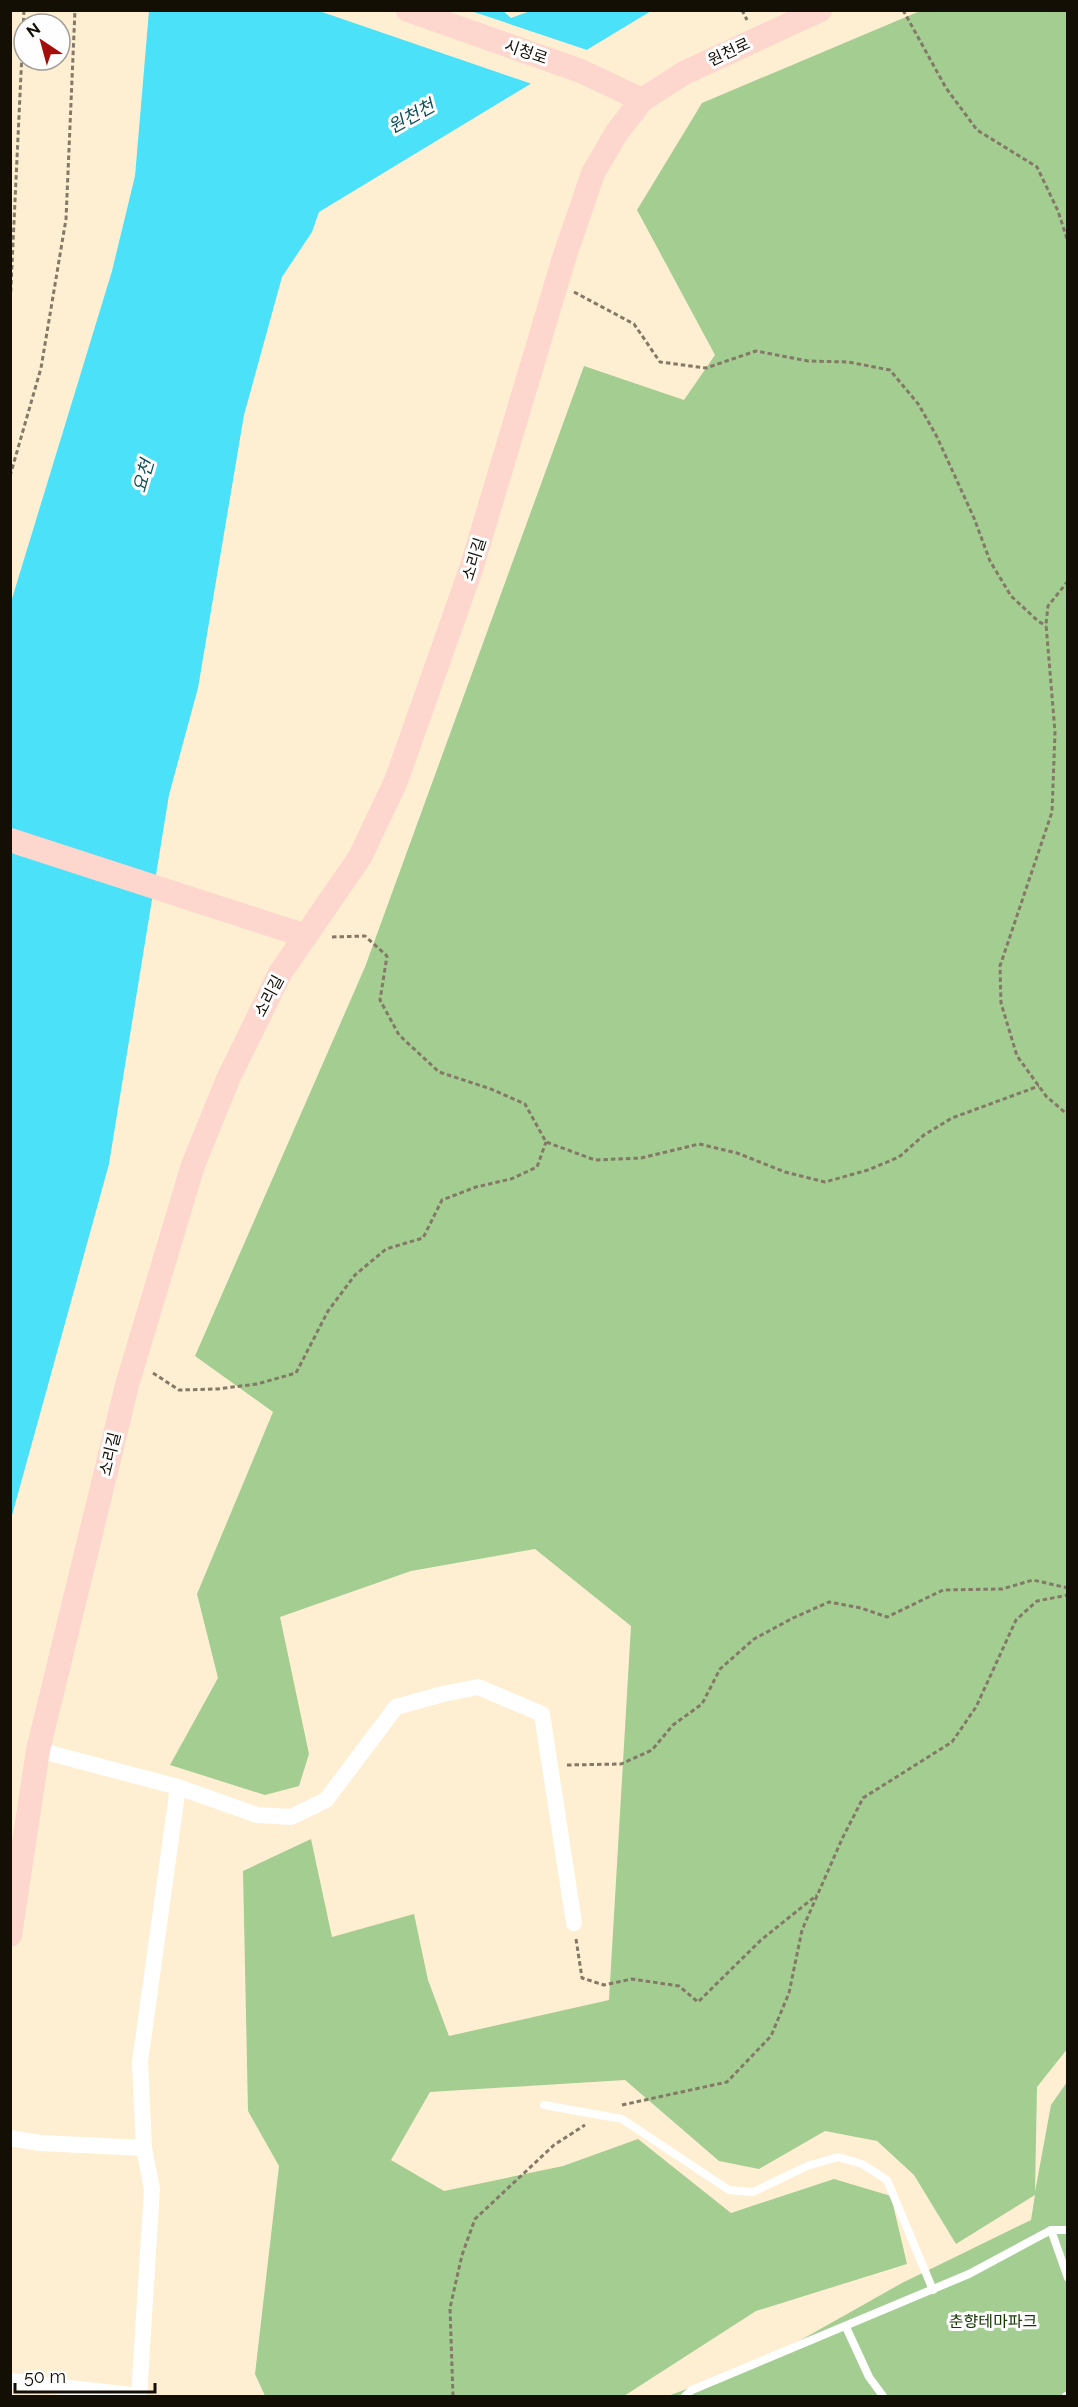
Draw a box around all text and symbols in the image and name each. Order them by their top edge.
north arrow [12,12,72,72]
text: N [23,19,44,42]
street label: 원천로 [705,34,753,70]
street label: 시청로 [502,36,550,68]
water label: 원천천 [384,94,440,137]
water label: 요천 [128,455,158,495]
street label: 소리길 [458,535,490,583]
street label: 소리길 [250,972,288,1020]
street label: 소리길 [95,1430,125,1478]
park label: 춘향테마파크 [949,2312,1037,2331]
scale bar [15,2356,154,2394]
text: 50 m [24,2366,66,2387]

